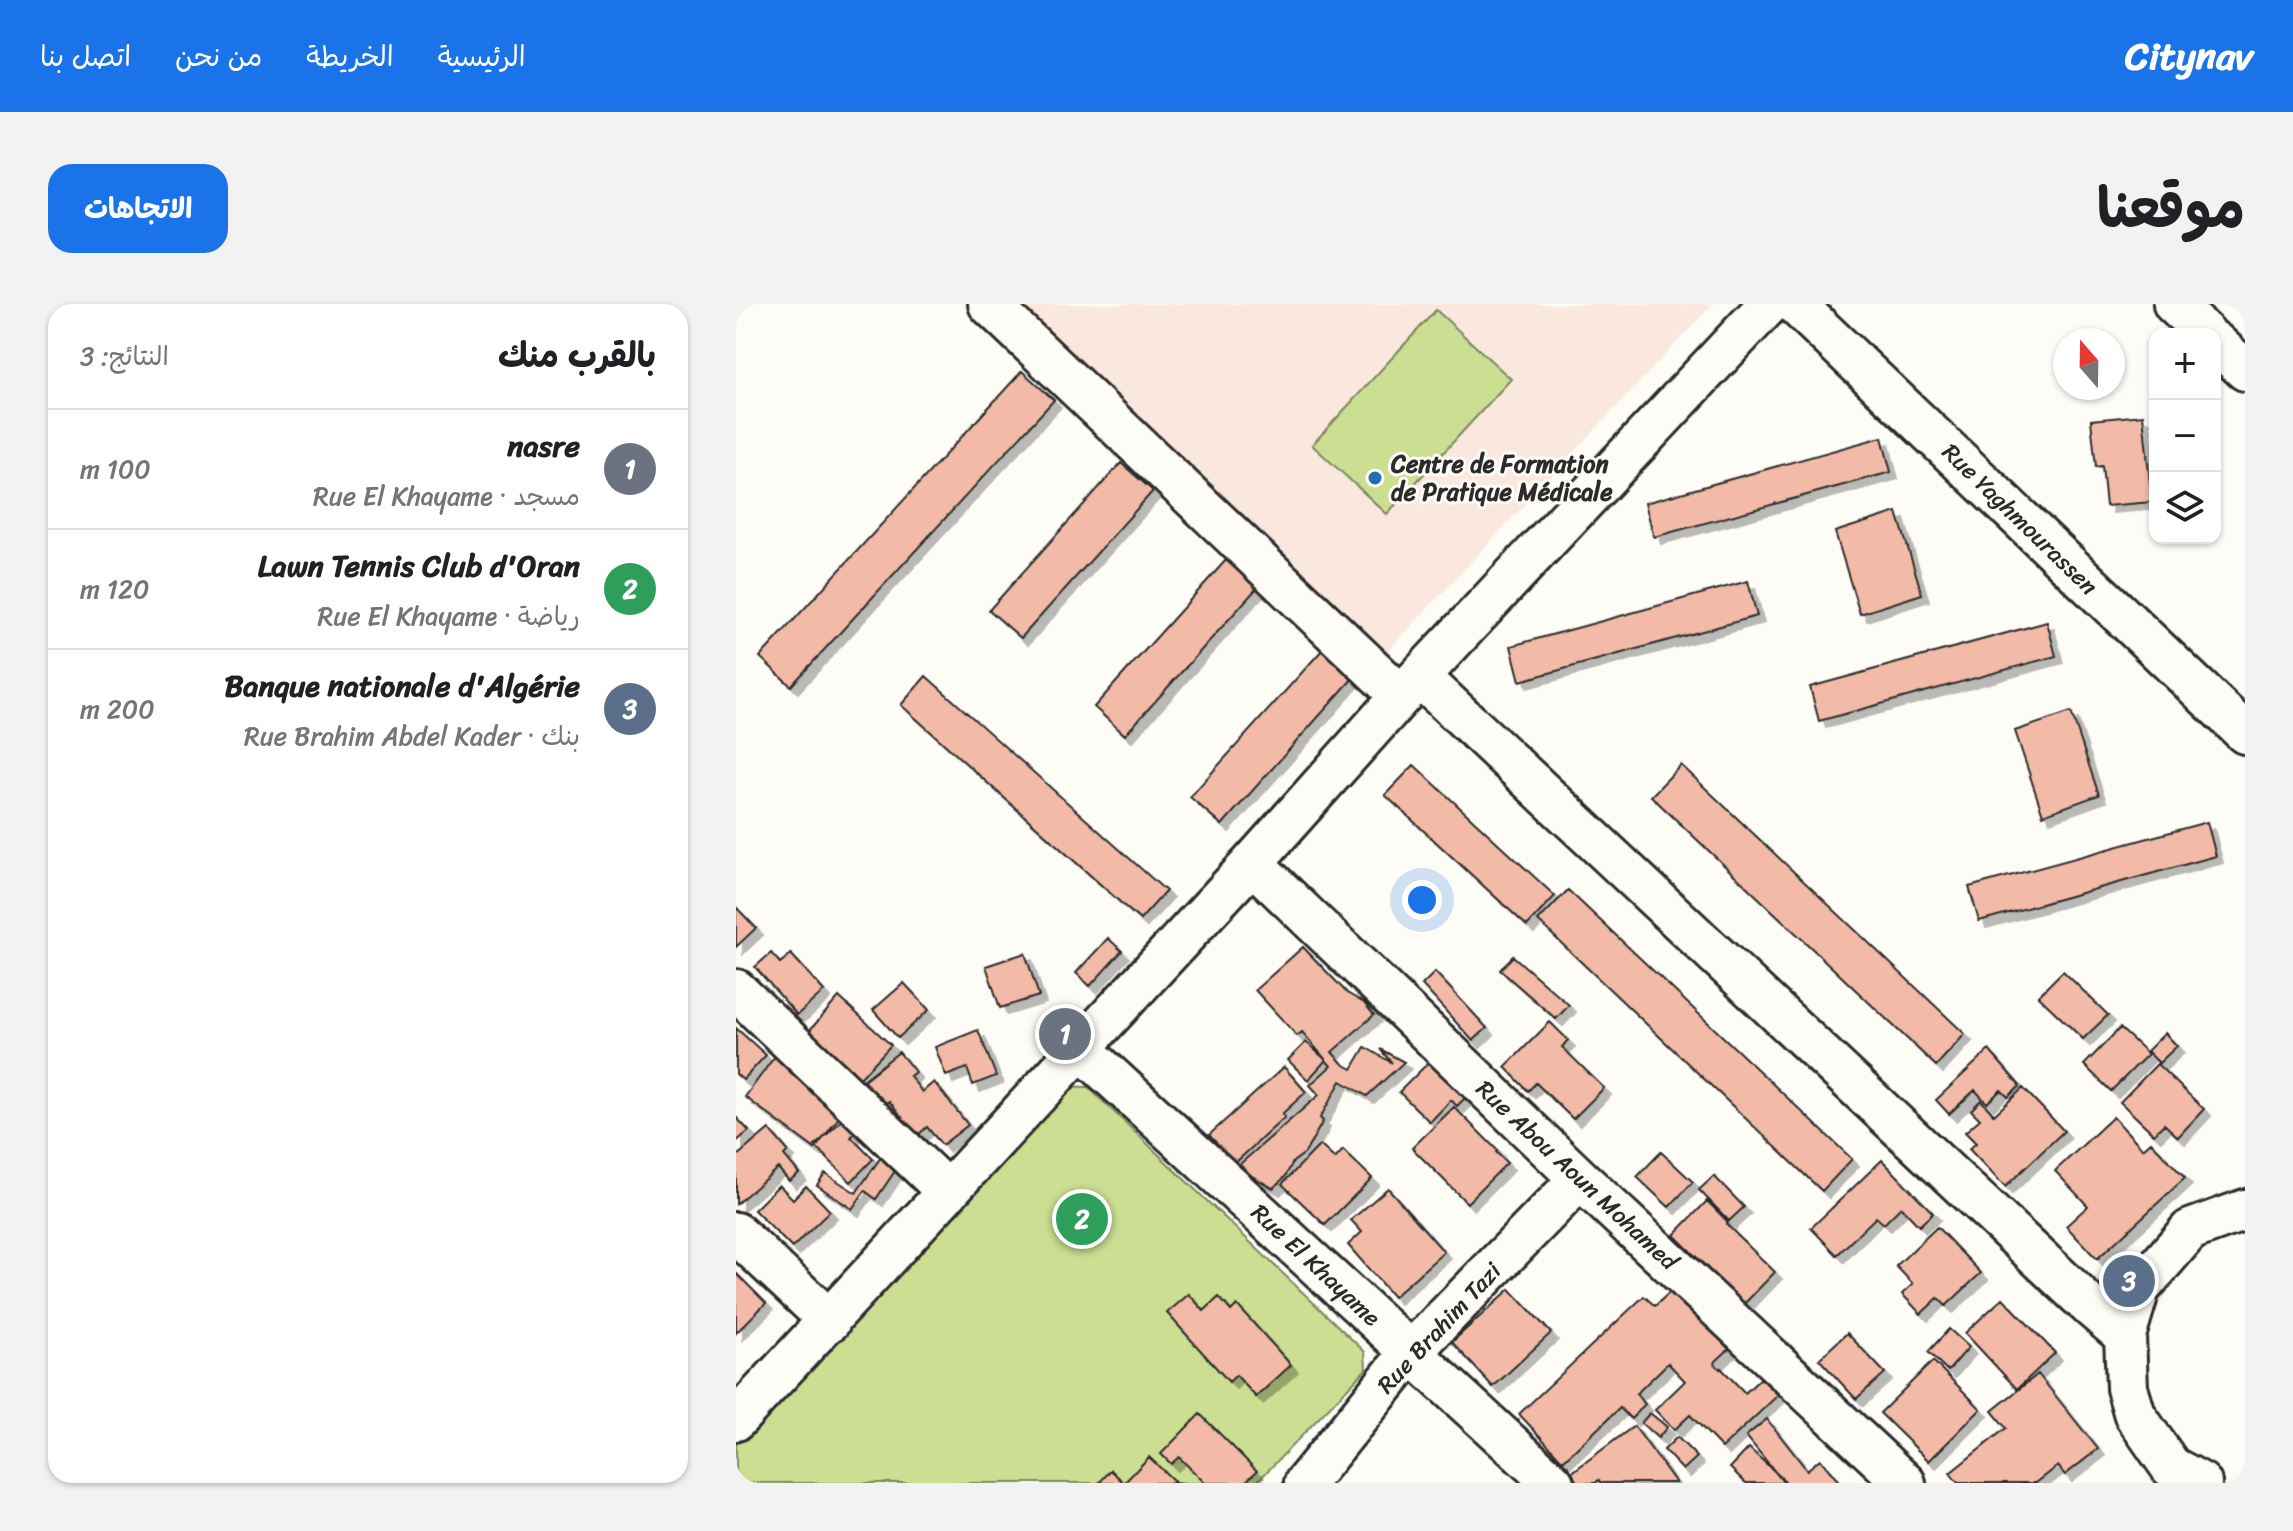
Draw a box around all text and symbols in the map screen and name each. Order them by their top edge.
text: Citynav [2125,23,2253,90]
text: اتصل بنا [40,32,131,81]
text: من نحن [175,32,262,81]
text: الخريطة [306,32,394,81]
text: الرئيسية [438,32,526,81]
text: موقعنا [2097,159,2245,258]
button: الاتجاهات [48,164,228,253]
text: بالقرب منك [498,326,656,386]
north arrow [2053,328,2125,400]
map controls [2149,328,2221,544]
button: + [2149,328,2221,400]
text: النتائج: 3 [80,333,169,379]
button: − [2149,400,2221,472]
text: nasre [507,419,580,473]
street label: Rue Yaghmourassen [1932,433,2108,605]
place label: Centre de Formation de Pratique Médicale [1390,443,1613,513]
text: 100 m [80,446,151,492]
text: 1 [624,446,636,492]
marker: Centre de Formation de Pratique Médicale [1366,469,1384,487]
button: layers [2149,472,2221,544]
text: مسجد · Rue El Khayame [313,473,580,519]
text: Lawn Tennis Club d'Oran [258,539,580,593]
text: 120 m [80,566,149,612]
text: 2 [623,566,638,612]
text: رياضة · Rue El Khayame [317,593,580,639]
text: Banque nationale d'Algérie [224,659,580,713]
text: 200 m [80,686,155,732]
text: 3 [623,686,637,732]
text: بنك · Rue Brahim Abdel Kader [244,713,580,759]
your location [1402,880,1442,920]
pin: 1 [1039,1004,1091,1064]
street label: Rue Abou Aoun Mohamed [1466,1069,1690,1282]
pin: 2 [1056,1189,1108,1249]
street label: Rue El Khayame [1241,1193,1391,1337]
pin: 3 [2103,1251,2155,1311]
street label: Rue Brahim Tazi [1366,1252,1512,1404]

